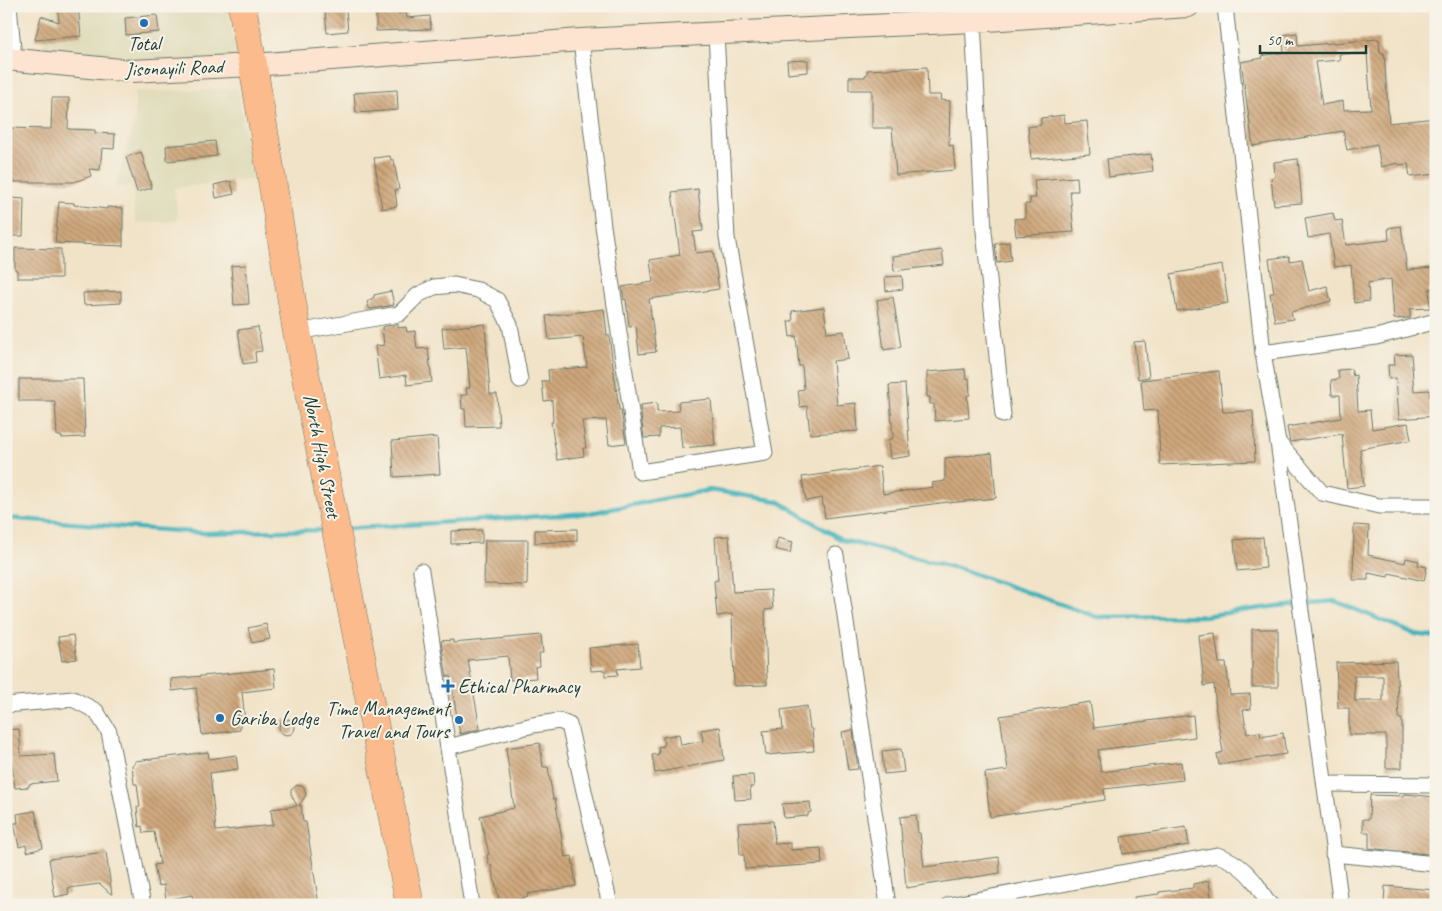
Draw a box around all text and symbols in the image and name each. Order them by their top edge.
marker: Total [138,17,150,29]
scale bar [1260,22,1366,54]
place label: Total [128,31,164,56]
text: 50 m [1267,31,1294,50]
street label: Jisonayili Road [124,54,226,82]
street label: North High Street [298,392,347,522]
place label: Ethical Pharmacy [458,674,581,699]
marker: Ethical Pharmacy [442,680,454,692]
place label: Time Management Travel and Tours [326,696,452,744]
place label: Gariba Lodge [230,706,320,731]
marker: Gariba Lodge [214,712,226,724]
marker: Time Management Travel and Tours [453,714,465,726]

